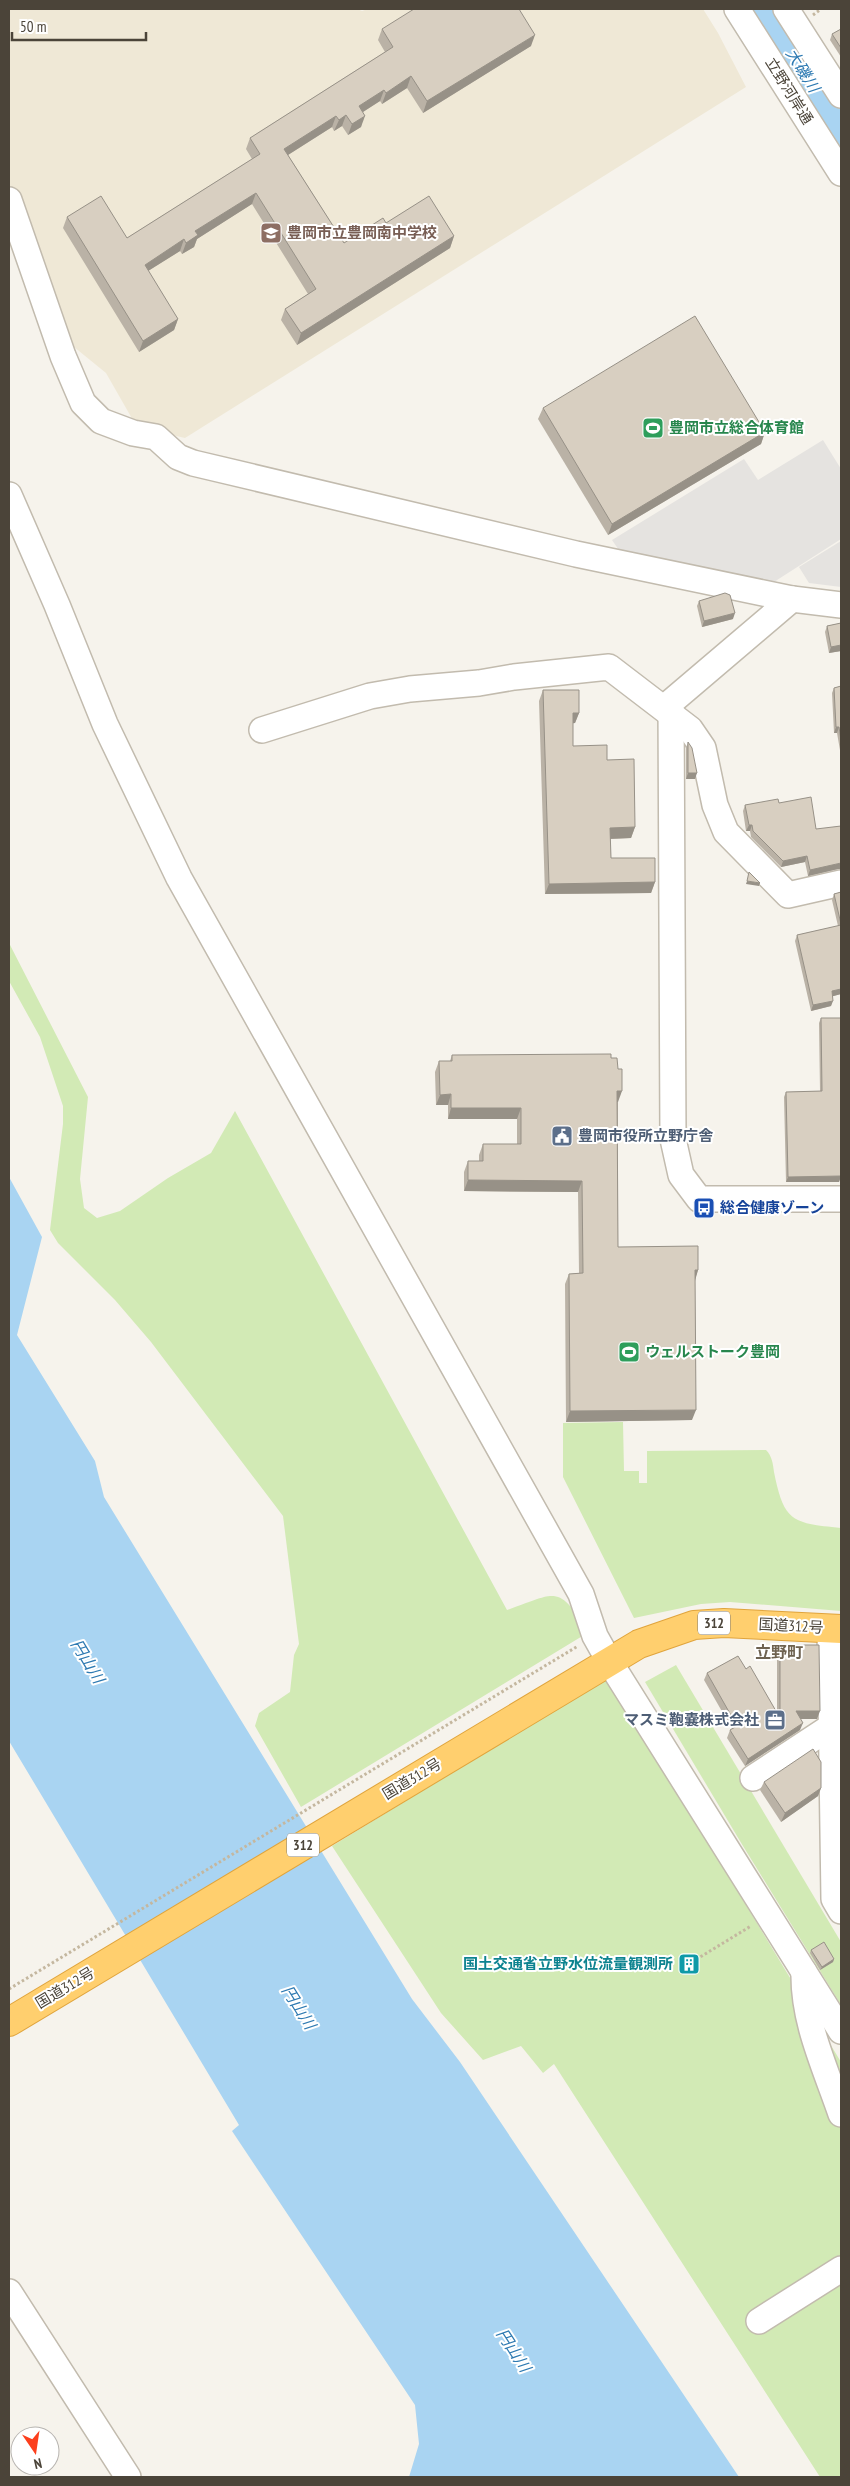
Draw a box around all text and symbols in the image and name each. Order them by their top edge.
scale bar [12,10,146,42]
text: 50 m [20,17,46,36]
water label: 大磯川 [782,44,825,97]
street label: 立野河岸通 [761,54,817,128]
school or university icon: 豊岡市立豊岡南中学校 [259,221,283,245]
place label: 豊岡市立豊岡南中学校 [287,223,437,242]
sports icon: 豊岡市立総合体育館 [641,416,665,440]
place label: 豊岡市立総合体育館 [669,418,804,437]
public building icon: 豊岡市役所立野庁舎 [550,1124,574,1148]
place label: 豊岡市役所立野庁舎 [578,1126,714,1145]
bus stop icon: 総合健康ゾーン [692,1196,716,1220]
place label: 総合健康ゾーン [720,1198,824,1217]
sports icon: ウェルストーク豊岡 [617,1340,641,1364]
place label: ウェルストーク豊岡 [645,1342,780,1361]
road number: 312 [698,1612,730,1635]
street label: 国道312号 [758,1614,824,1637]
water label: 円山川 [67,1635,110,1688]
district label: 立野町 [755,1642,803,1662]
office icon: マスミ鞄嚢株式会社 [763,1708,787,1732]
place label: マスミ鞄嚢株式会社 [624,1710,759,1729]
street label: 国道312号 [379,1754,445,1804]
road number: 312 [287,1834,319,1856]
building icon: 国土交通省立野水位流量観測所 [677,1952,701,1976]
place label: 国土交通省立野水位流量観測所 [463,1954,673,1973]
street label: 国道312号 [32,1963,98,2013]
water label: 円山川 [278,1981,321,2034]
water label: 円山川 [493,2324,537,2377]
north arrow [10,2426,60,2476]
text: N [32,2454,44,2473]

